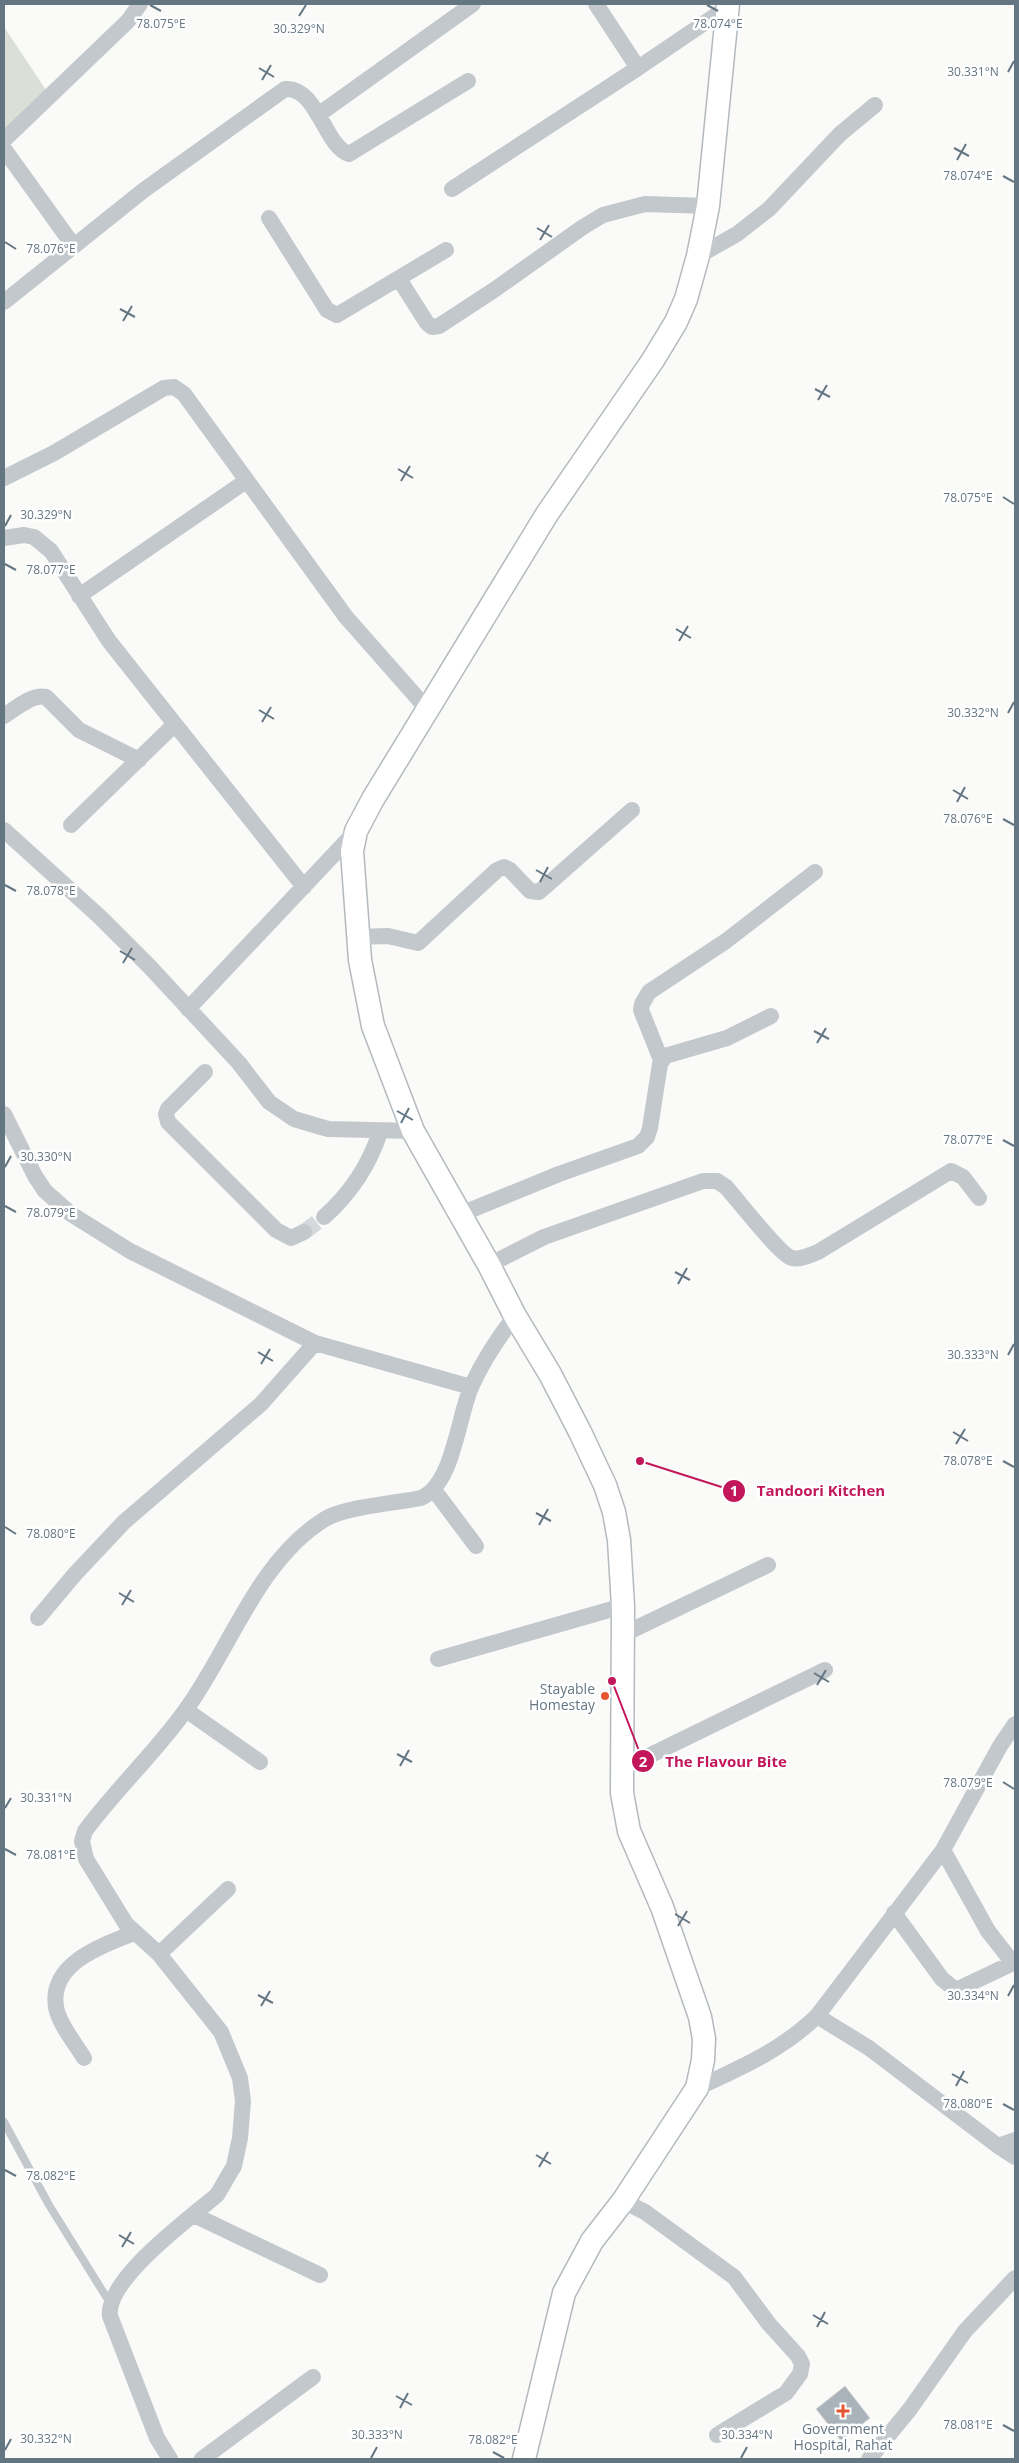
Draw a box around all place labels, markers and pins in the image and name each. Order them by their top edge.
callout: Tandoori Kitchen [722,1476,895,1506]
place label: Stayable Homestay [529,1679,596,1714]
marker: Stayable Homestay [599,1690,611,1702]
callout: The Flavour Bite [630,1746,797,1776]
marker: Government Hospital, Rahat [836,2404,850,2418]
place label: Government Hospital, Rahat [794,2419,892,2454]

